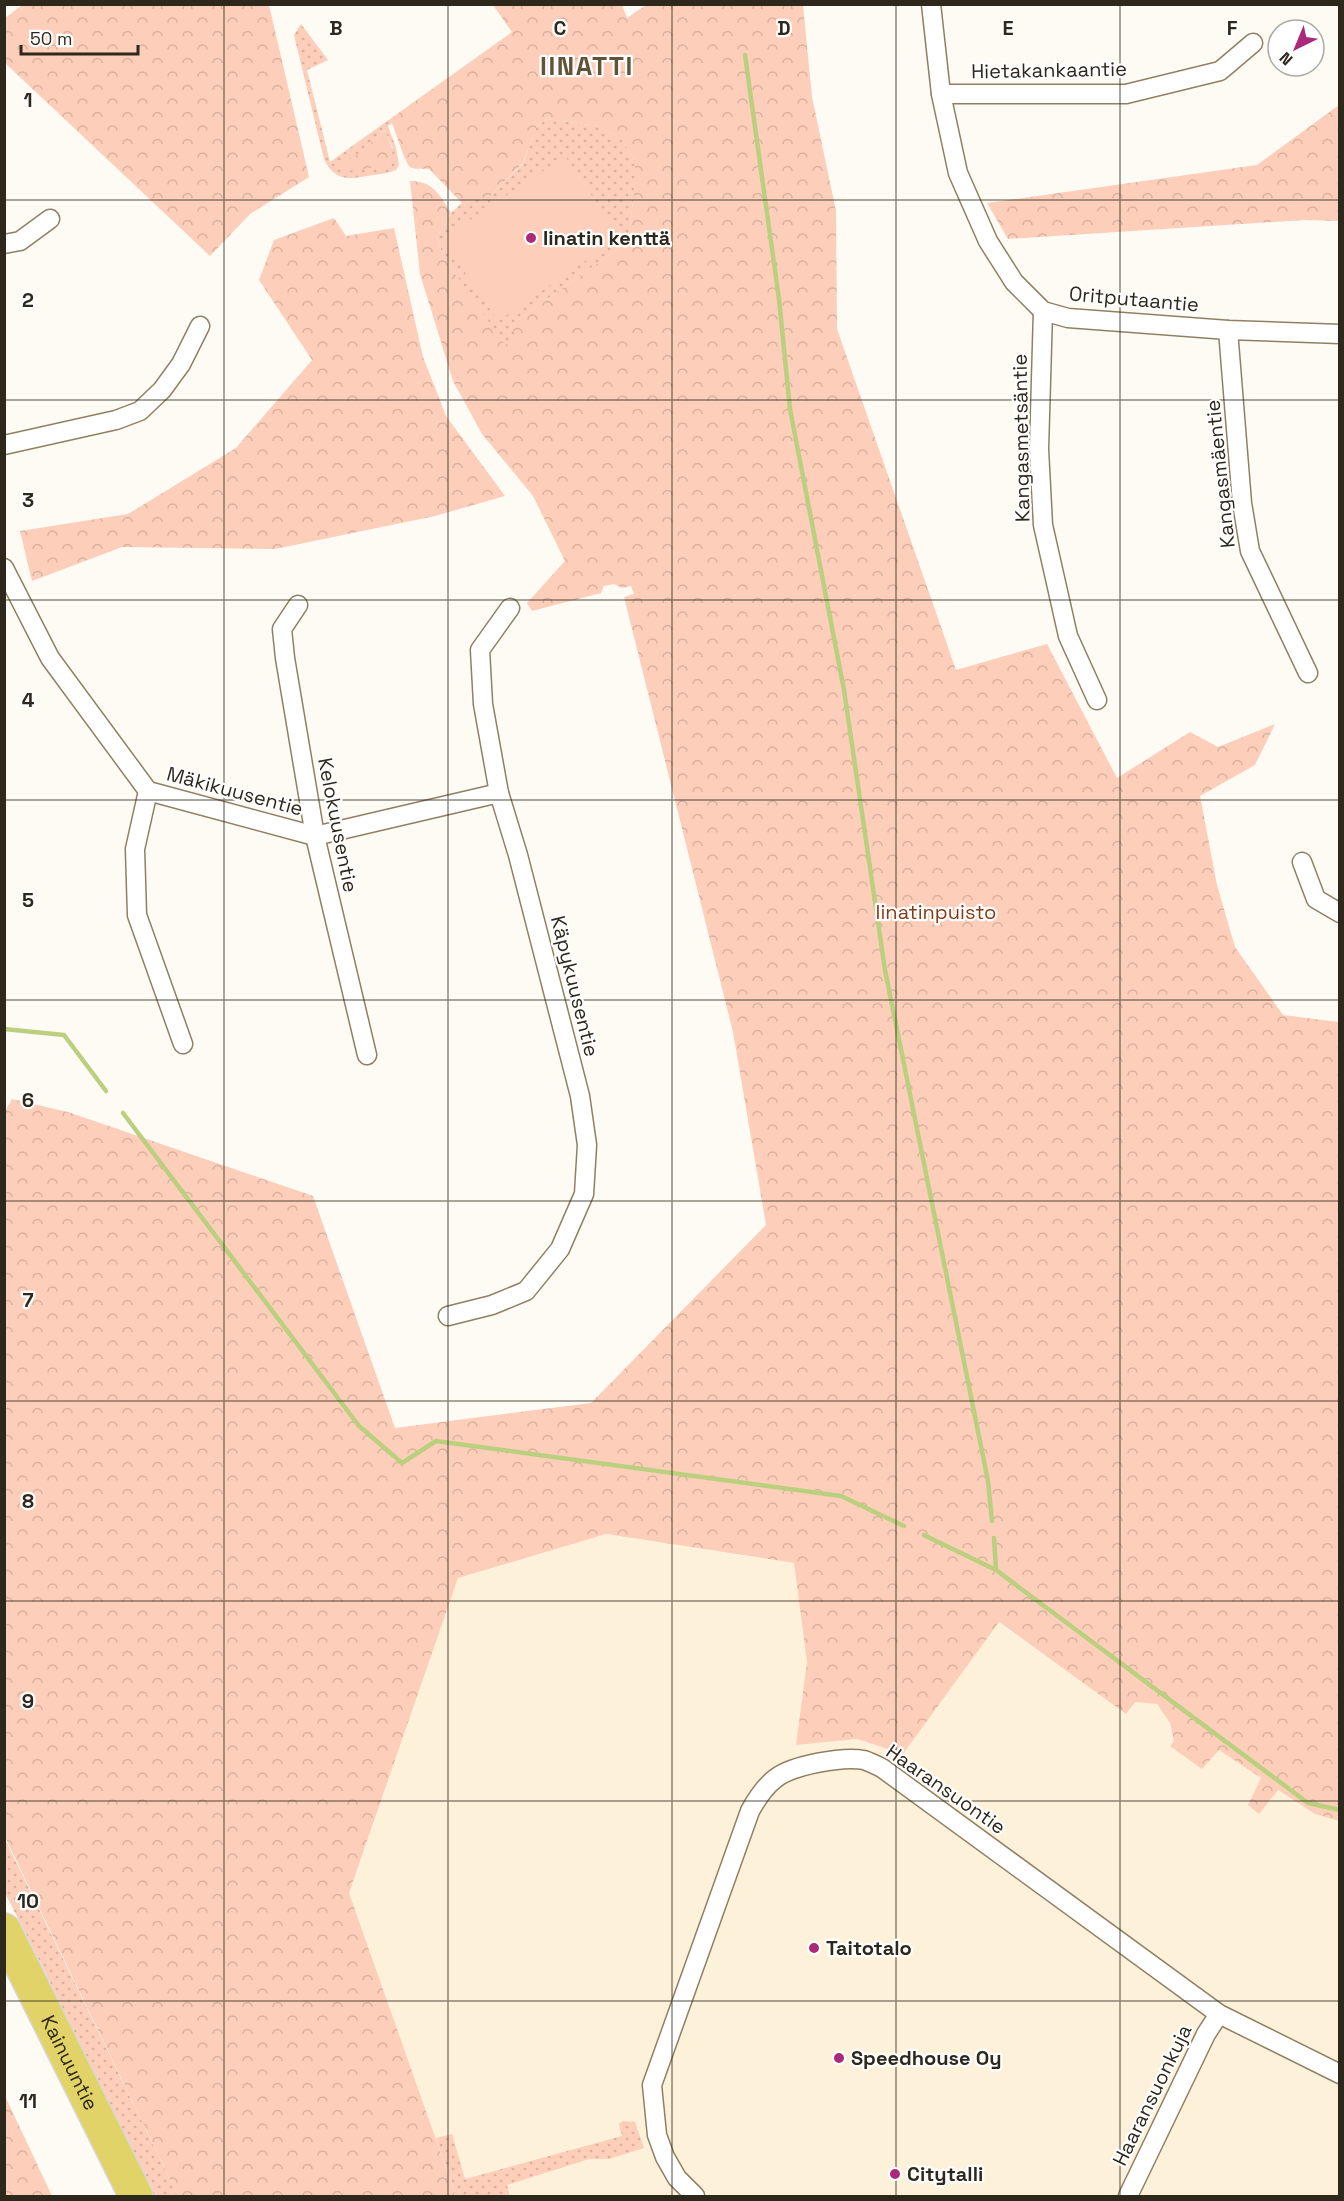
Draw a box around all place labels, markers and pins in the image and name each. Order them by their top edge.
place label: Iinatin kenttä [543,225,671,251]
marker: Iinatin kenttä [524,231,538,245]
place label: Taitotalo [826,1935,912,1961]
marker: Taitotalo [807,1941,821,1955]
place label: Speedhouse Oy [851,2045,1002,2071]
marker: Speedhouse Oy [832,2051,846,2065]
place label: Citytalli [907,2161,983,2187]
marker: Citytalli [888,2167,902,2181]

